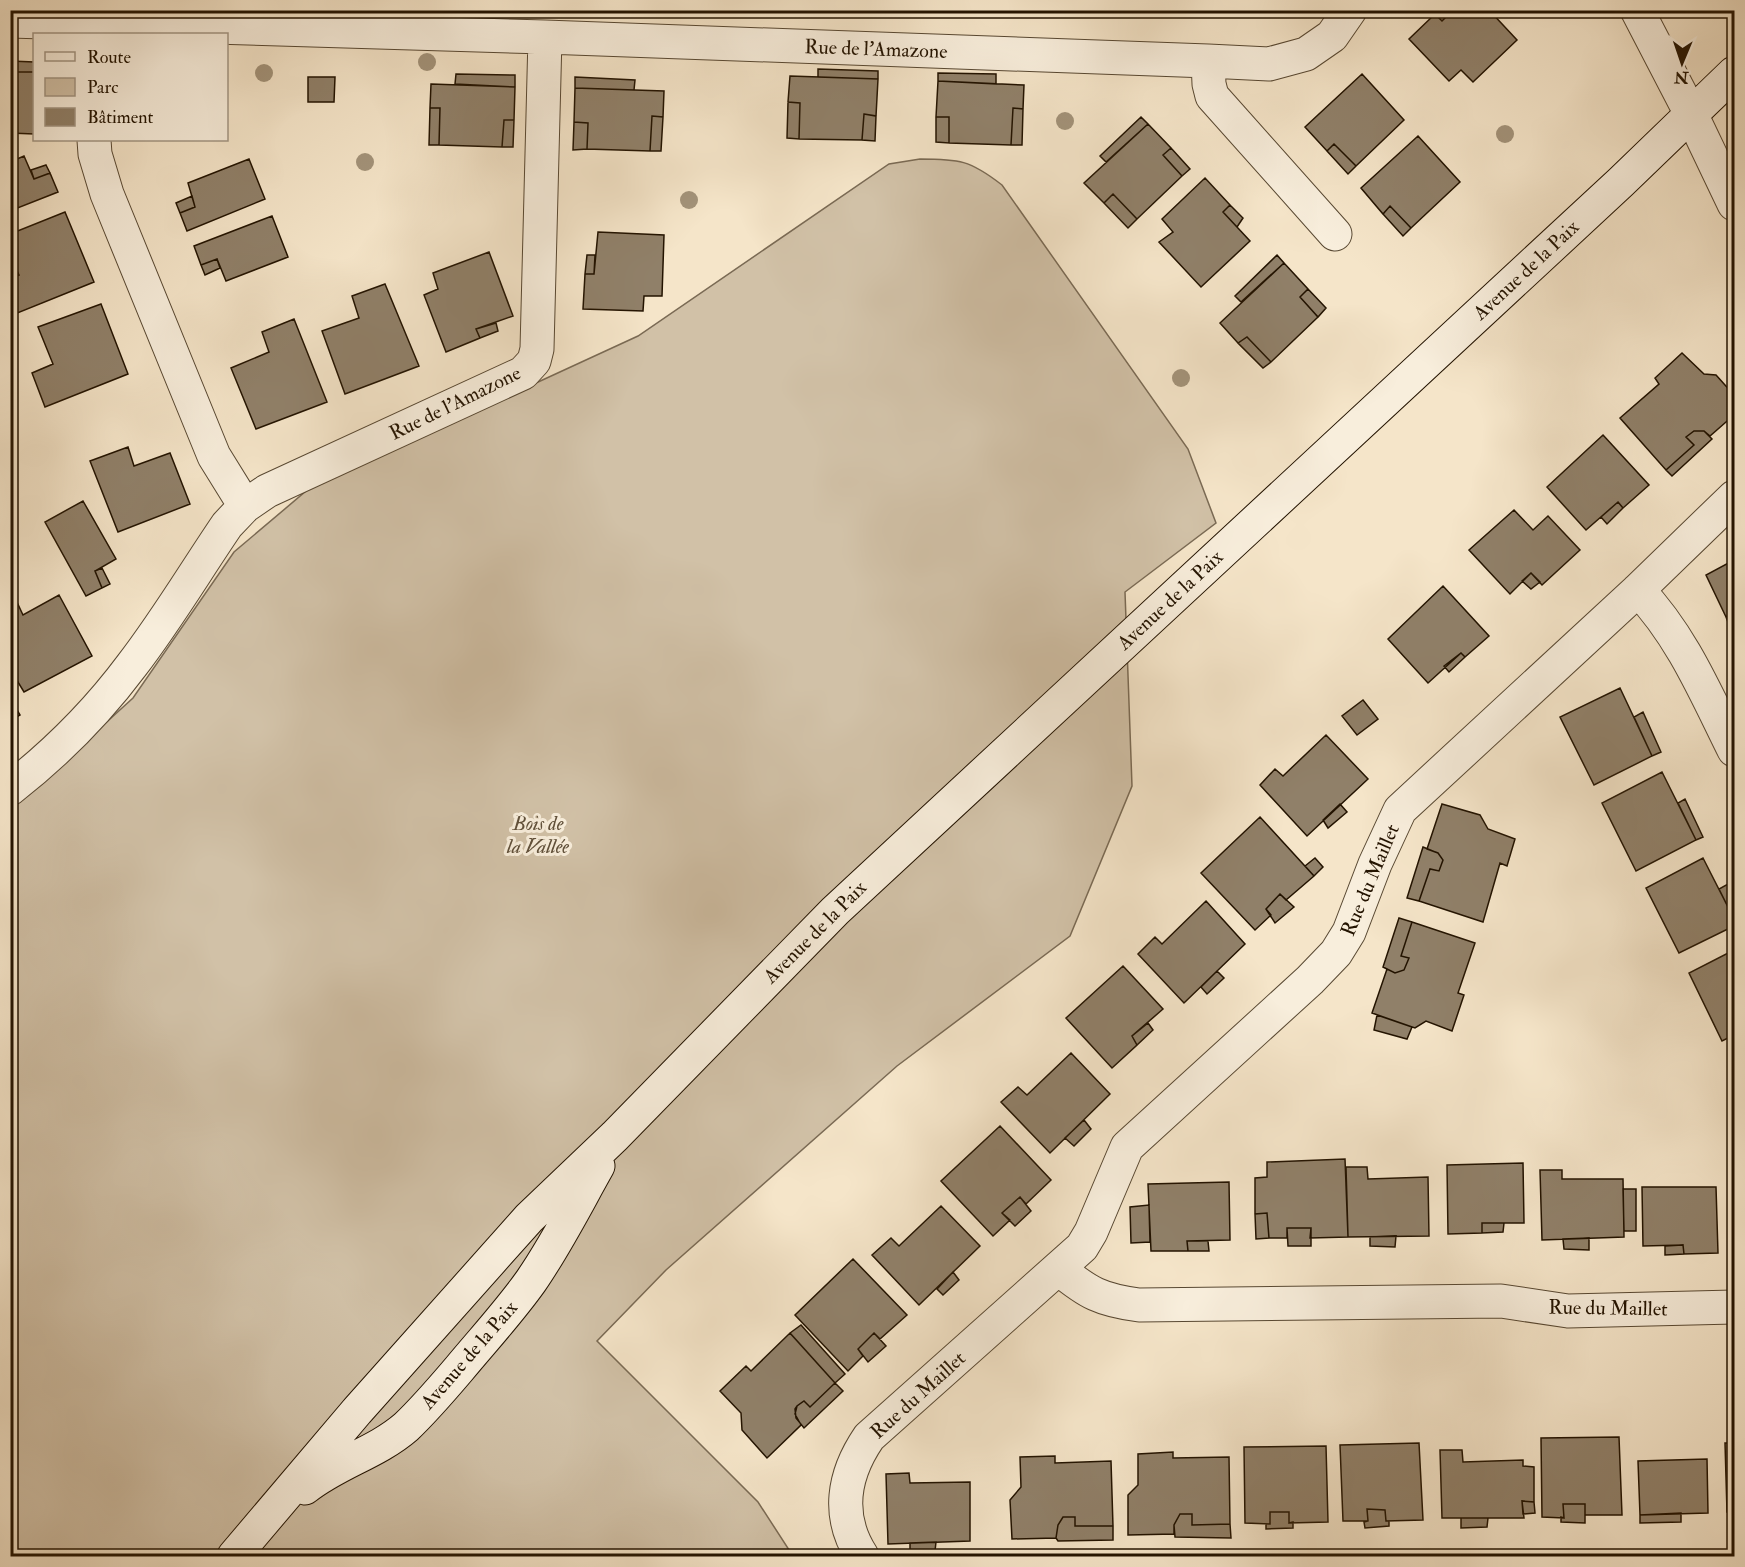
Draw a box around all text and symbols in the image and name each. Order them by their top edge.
legend [33,33,228,141]
north arrow [1652,33,1712,93]
street label: Rue de l'Amazone [804,34,948,64]
text: Route [87,46,131,69]
text: N [1673,67,1690,87]
text: Parc [87,76,118,99]
text: Bâtiment [87,106,153,129]
street label: Avenue de la Paix [1467,214,1584,326]
street label: Rue de l'Amazone [385,360,525,446]
street label: Avenue de la Paix [1111,544,1228,656]
park label: Bois de la Vallée [506,811,569,859]
street label: Rue du Maillet [1335,820,1405,940]
street label: Avenue de la Paix [757,875,872,990]
street label: Rue du Maillet [1548,1294,1668,1322]
street label: Avenue de la Paix [414,1295,523,1415]
street label: Rue du Maillet [865,1345,971,1444]

